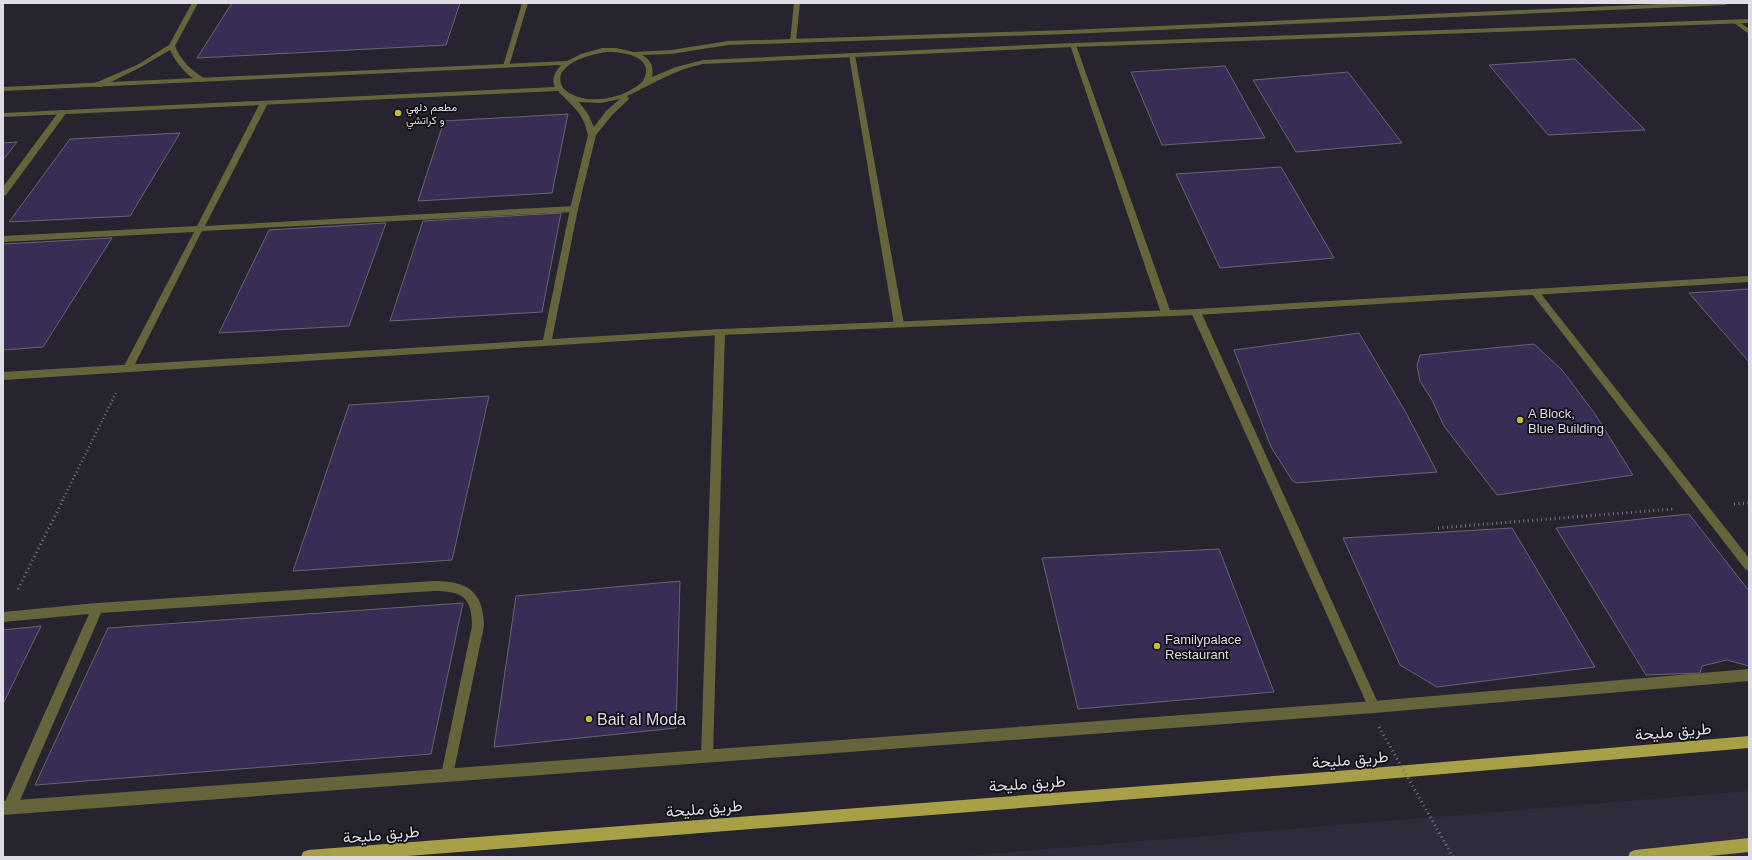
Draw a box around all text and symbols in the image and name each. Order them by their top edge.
place label: مطعم دلهي و كراتشي [406,101,457,130]
marker: مطعم دلهي و كراتشي [393,108,403,118]
place label: A Block, Blue Building [1528,406,1604,436]
marker: A Block, Blue Building [1515,415,1525,425]
place label: Familypalace Restaurant [1165,632,1242,662]
marker: Familypalace Restaurant [1152,641,1162,651]
place label: Bait al Moda [597,711,686,728]
marker: Bait al Moda [584,714,594,724]
street label: طريق مليحة [1634,720,1712,745]
street label: طريق مليحة [1311,748,1389,773]
street label: طريق مليحة [988,772,1066,797]
street label: طريق مليحة [665,797,743,822]
street label: طريق مليحة [342,823,420,848]

